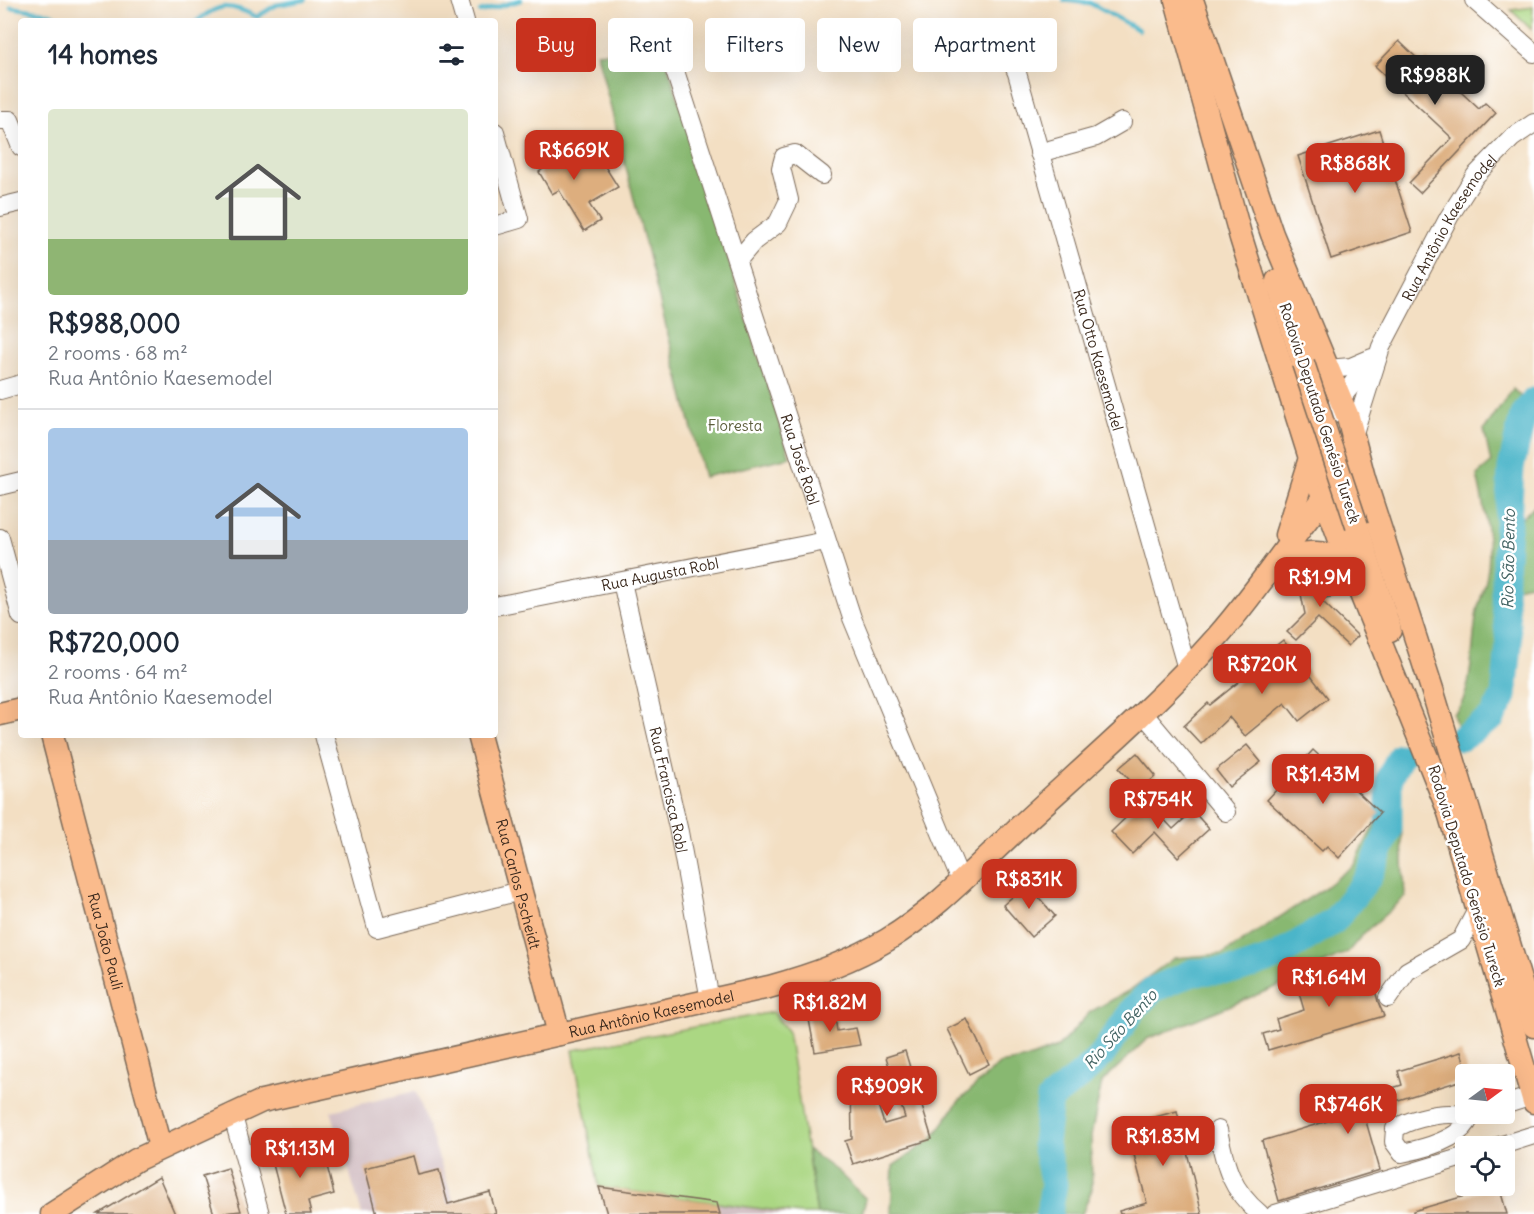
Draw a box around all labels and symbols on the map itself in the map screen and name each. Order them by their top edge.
pin: R$988K [1386,55,1484,106]
pin: R$669K [525,130,623,181]
pin: R$868K [1306,143,1404,194]
street label: Rua Antônio Kaesemodel [1397,150,1500,304]
street label: Rua Otto Kaesemodel [1070,287,1128,433]
street label: Rodovia Deputado Genésio Tureck [1275,300,1365,526]
street label: Rua José Robl [777,411,824,507]
park label: Floresta [708,416,763,435]
water label: Rio São Bento [1497,508,1519,609]
street label: Rua Augusta Robl [599,553,720,594]
pin: R$1.9M [1271,557,1369,608]
pin: R$720K [1213,644,1311,695]
street label: Rua Francisca Robl [646,725,692,854]
pin: R$1.43M [1268,754,1378,805]
street label: Rodovia Deputado Genésio Tureck [1424,763,1510,989]
pin: R$754K [1109,779,1207,830]
street label: Rua Carlos Pscheidt [492,816,545,951]
pin: R$831K [980,859,1078,910]
street label: Rua João Pauli [84,890,128,992]
pin: R$1.64M [1274,957,1384,1008]
pin: R$1.82M [775,982,885,1033]
water label: Rio São Bento [1079,984,1162,1073]
street label: Rua Antônio Kaesemodel [567,986,736,1041]
north arrow [1455,1064,1515,1124]
pin: R$909K [838,1066,936,1117]
pin: R$746K [1299,1084,1397,1135]
pin: R$1.83M [1108,1116,1218,1167]
pin: R$1.13M [245,1128,355,1179]

